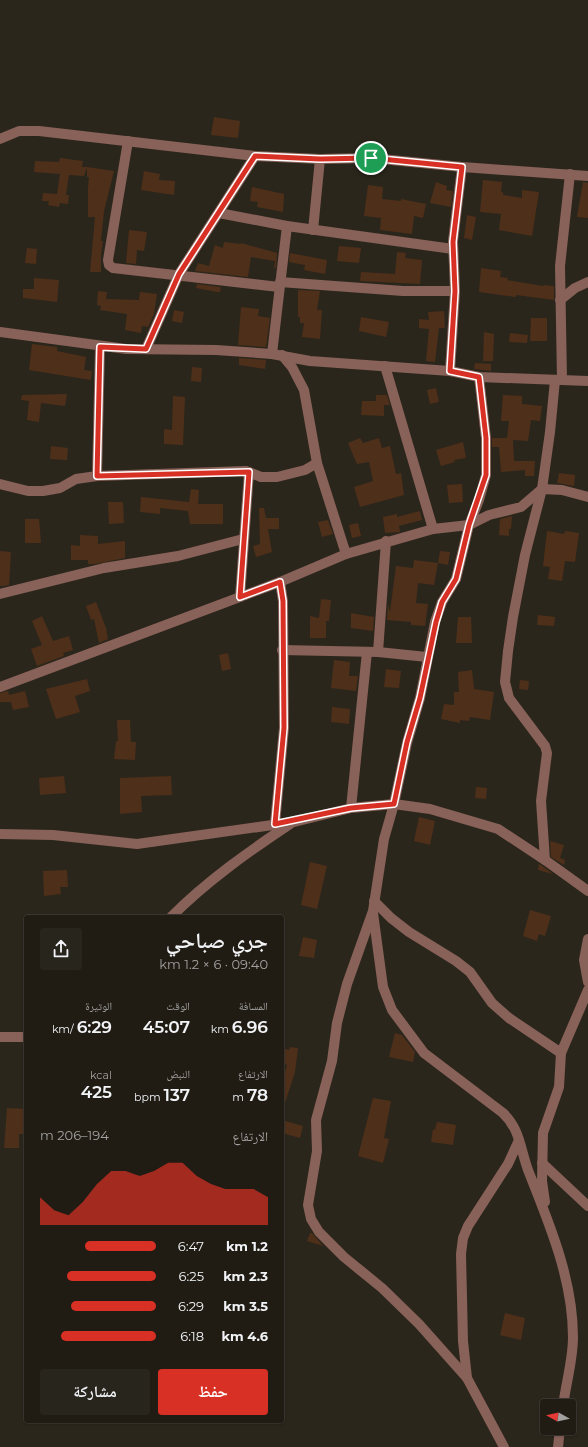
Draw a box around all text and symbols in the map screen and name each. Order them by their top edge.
pin [354,141,388,175]
icon: arrive [360,147,382,169]
text: جري صباحي [166,927,268,954]
button: share [40,928,82,970]
text: 09:40 · 6 × 1.2 km [159,956,268,972]
text: الوتيرة [85,999,112,1013]
text: الوقت [166,999,190,1013]
text: المسافة [239,999,268,1013]
text: 6:29 [77,1017,112,1037]
text: 45:07 [143,1017,190,1037]
text: 6.96 [232,1017,268,1037]
text: /km [52,1022,77,1036]
text: km [211,1022,232,1036]
text: النبض [167,1067,190,1081]
text: الارتفاع [238,1067,268,1081]
text: kcal [90,1068,112,1082]
text: 425 [81,1082,112,1102]
text: 137 [163,1085,190,1105]
text: 78 [247,1085,268,1105]
text: bpm [134,1090,163,1104]
text: m [232,1090,247,1104]
text: 194–206 m [40,1127,109,1143]
text: الارتفاع [233,1128,268,1144]
text: 6:47 [178,1238,204,1254]
text: 1.2 km [226,1238,268,1254]
text: 6:25 [179,1268,204,1284]
text: 2.3 km [223,1268,268,1284]
text: 6:29 [178,1298,204,1314]
text: 3.5 km [223,1298,268,1314]
text: 6:18 [180,1328,204,1344]
text: 4.6 km [221,1328,268,1344]
button: مشاركة [40,1369,150,1415]
button: حفظ [158,1369,268,1415]
north arrow [540,1399,576,1435]
map controls [540,1399,576,1435]

